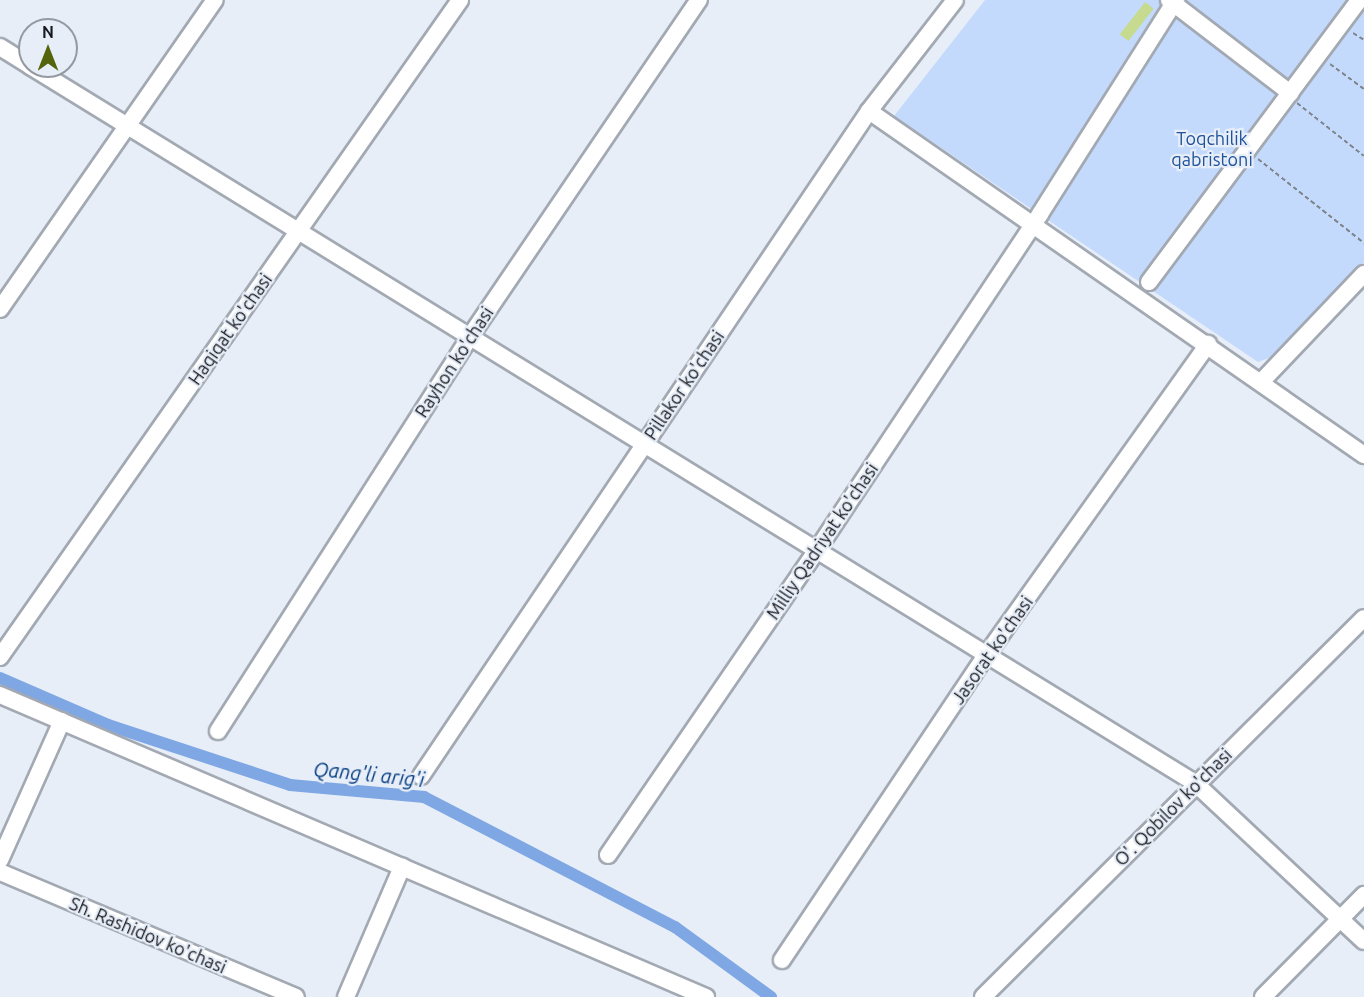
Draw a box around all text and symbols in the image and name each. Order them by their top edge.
north arrow [18,18,78,78]
text: N [42,23,54,41]
park label: Toqchilik qabristoni [1171,128,1253,170]
street label: Haqiqat ko'chasi [184,269,276,389]
street label: Rayhon ko'chasi [410,303,498,421]
street label: Pillakor ko'chasi [639,326,729,444]
street label: Milliy Qadriyat ko'chasi [762,459,882,623]
street label: Jasorat ko'chasi [947,592,1037,708]
street label: O'. Qobilov ko'chasi [1110,744,1236,870]
water label: Qang'li arig'i [312,756,426,792]
street label: Sh. Rashidov ko'chasi [66,892,230,978]

